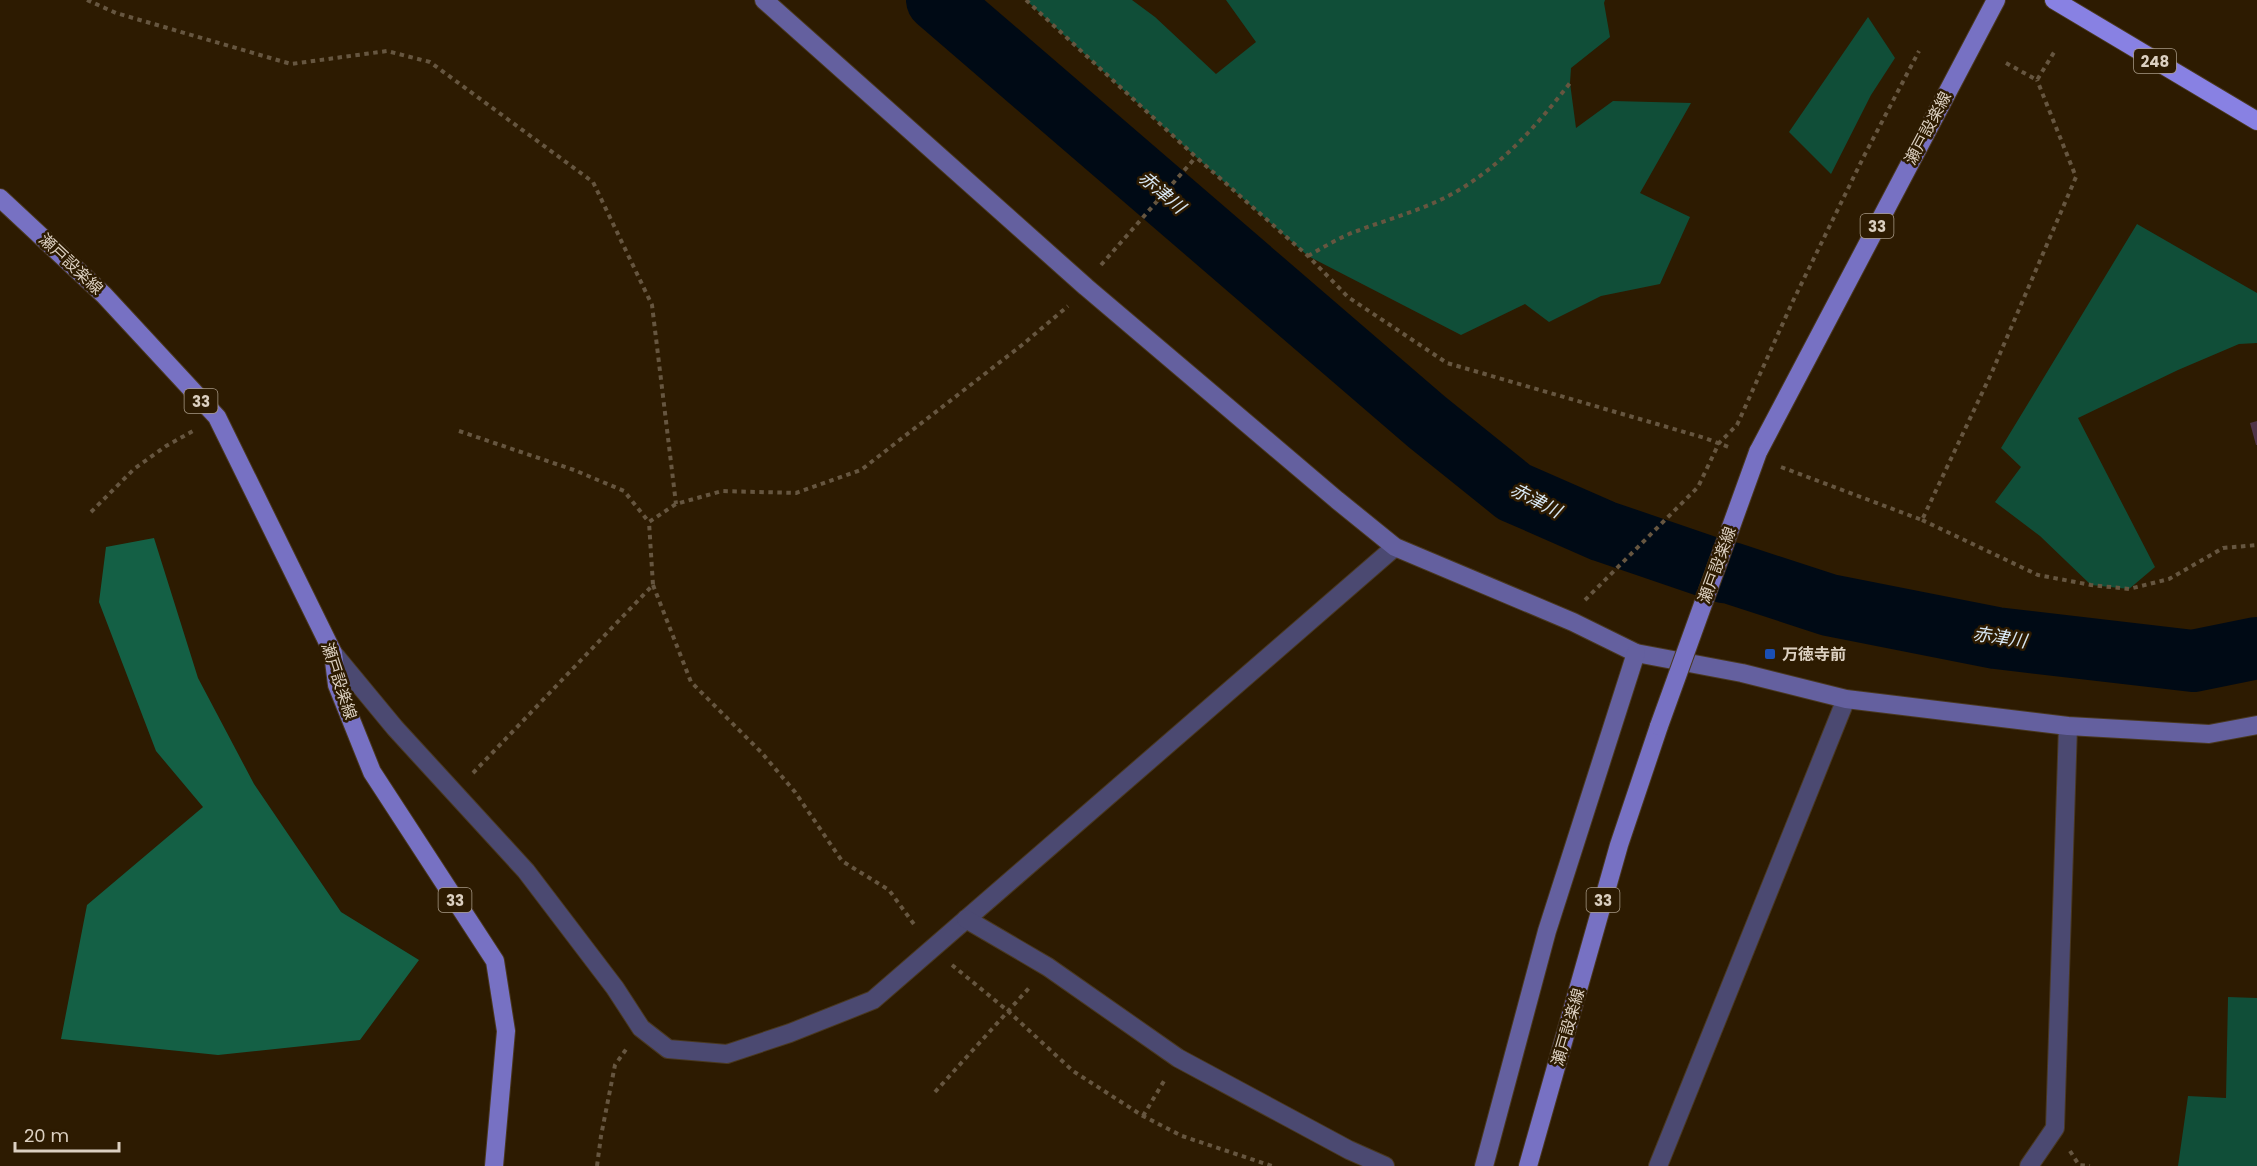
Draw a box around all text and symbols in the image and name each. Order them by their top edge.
road number: 248 [2134,49,2176,73]
street label: 瀬戸設楽線 [1899,87,1957,169]
water label: 赤津川 [1133,165,1192,220]
road number: 33 [1860,214,1894,238]
street label: 瀬戸設楽線 [34,228,108,300]
road number: 33 [184,389,218,413]
water label: 赤津川 [1506,477,1568,524]
street label: 瀬戸設楽線 [1693,523,1741,607]
water label: 赤津川 [1971,620,2031,654]
street label: 瀬戸設楽線 [316,639,362,723]
place label: 万徳寺前 [1782,643,1846,666]
marker: 万徳寺前 [1763,647,1777,661]
road number: 33 [438,888,472,912]
road number: 33 [1586,888,1620,912]
street label: 瀬戸設楽線 [1546,985,1590,1069]
scale bar [15,1115,118,1153]
text: 20 m [24,1123,69,1148]

